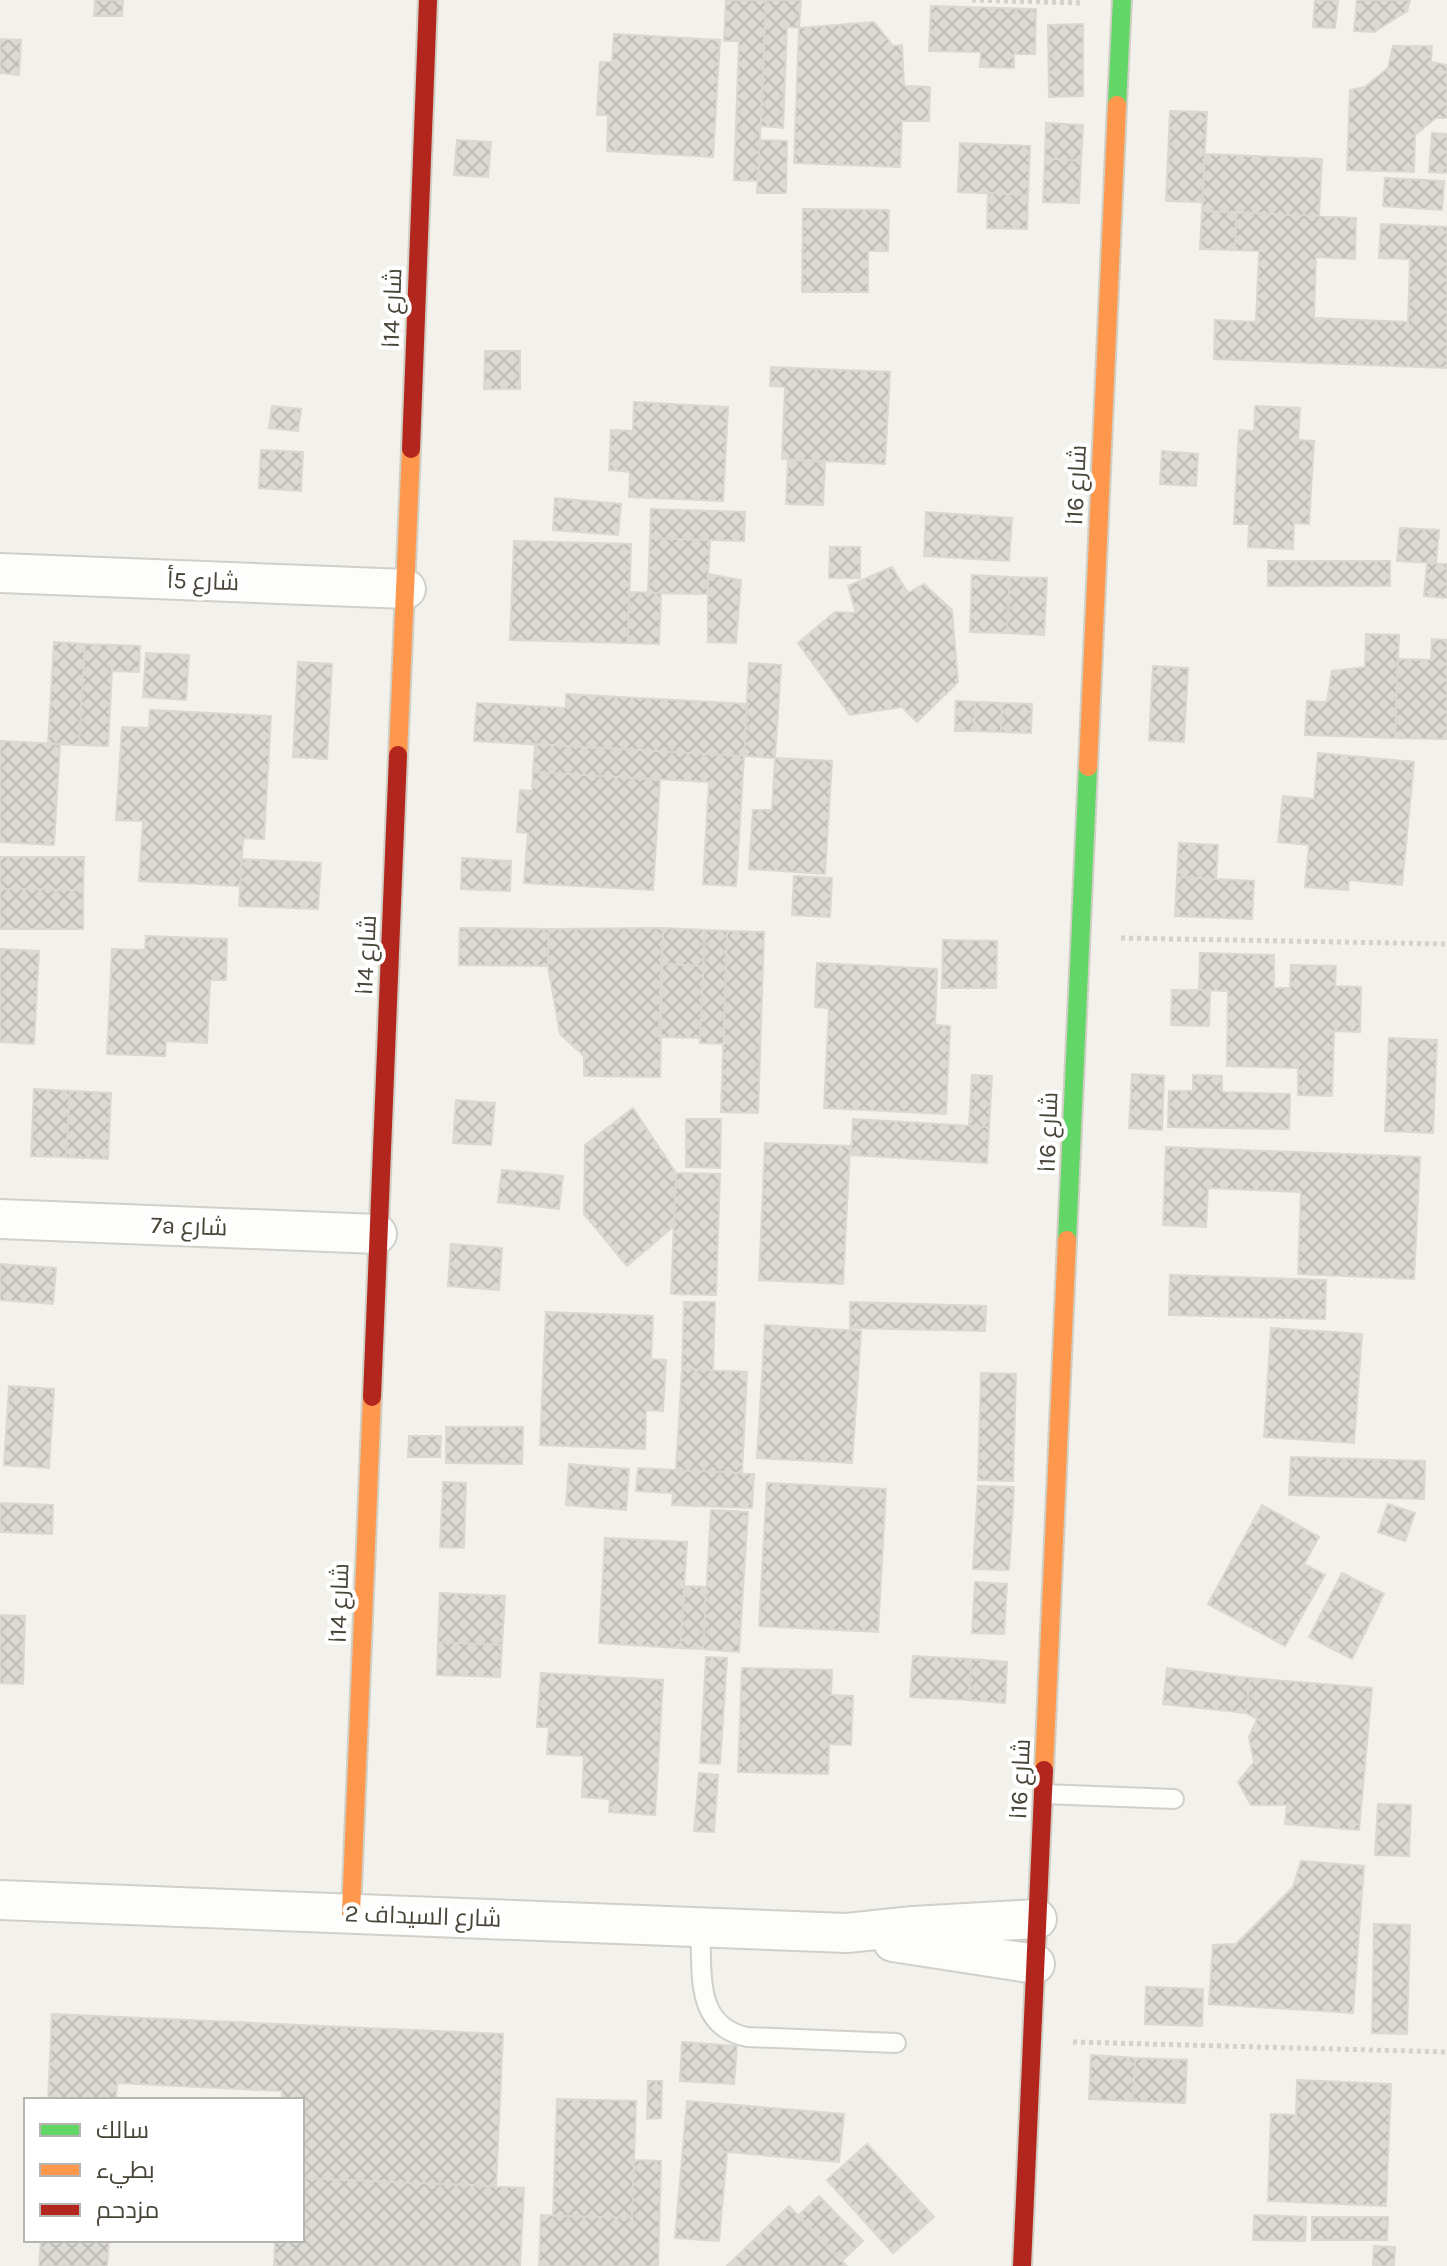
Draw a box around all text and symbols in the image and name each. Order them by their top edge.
street label: شارع 14ا [377,268,409,349]
street label: شارع 16ا [1060,444,1094,526]
street label: شارع 5أ [166,564,240,598]
street label: شارع 14ا [350,914,384,996]
street label: شارع 16ا [1033,1091,1065,1173]
street label: 7a شارع [150,1211,228,1243]
street label: شارع 14ا [324,1563,356,1644]
street label: شارع 16ا [1004,1738,1038,1820]
street label: شارع السيداف 2 [344,1899,502,1935]
legend [24,2098,304,2242]
text: سالك [96,2116,149,2144]
text: بطيء [96,2156,155,2189]
text: مزدحم [96,2196,159,2226]

